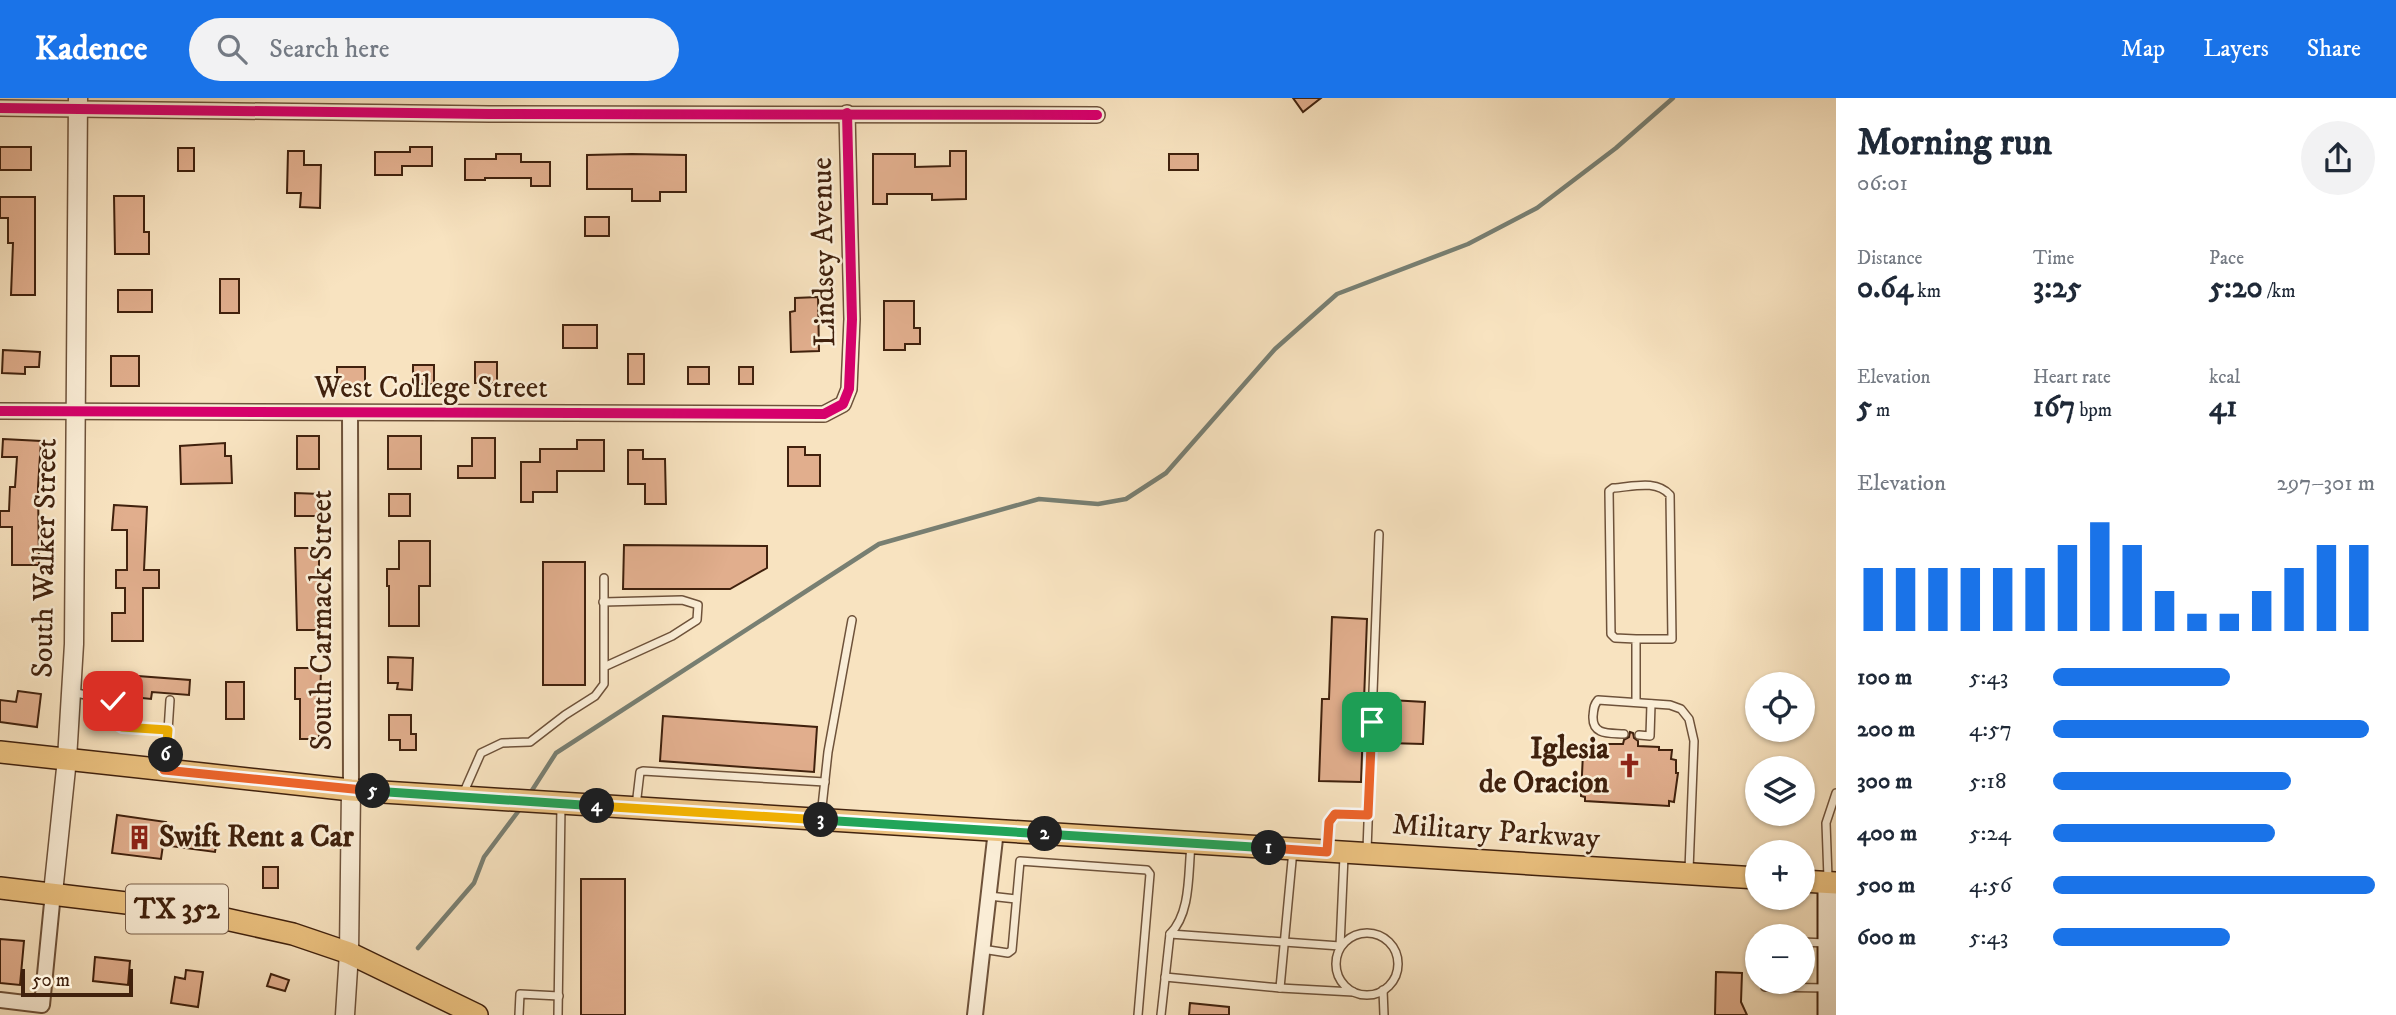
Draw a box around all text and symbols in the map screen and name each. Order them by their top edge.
search box [189,18,679,81]
text: Kadence [35,29,147,70]
icon: search [213,30,251,68]
text: Search here [269,33,390,66]
text: Map [2121,34,2165,64]
text: Layers [2203,34,2269,64]
text: Share [2307,34,2361,64]
text: Morning run [1857,119,2052,167]
button: share [2301,121,2375,195]
street label: Lindsey Avenue [804,157,844,347]
text: 06:01 [1857,169,1908,198]
text: Distance [1857,247,1922,270]
text: Time [2033,247,2074,270]
text: Pace [2209,247,2244,270]
text: 0.64 [1857,270,1913,307]
text: 3:25 [2033,270,2082,307]
text: 5:20 [2209,270,2263,307]
text: km [1913,280,1941,303]
text: /km [2263,280,2296,303]
text: Elevation [1857,366,1931,389]
text: Heart rate [2033,366,2111,389]
text: kcal [2209,366,2240,389]
street label: West College Street [313,370,548,407]
text: 5 [1857,389,1872,426]
text: 167 [2033,389,2075,426]
text: 41 [2209,389,2237,426]
text: m [1872,399,1890,422]
text: bpm [2075,399,2112,422]
street label: South Walker Street [24,438,66,678]
text: Elevation [1857,469,1946,498]
text: 297–301 m [2276,469,2375,498]
street label: South Carmack Street [304,490,341,750]
text: 100 m [1857,663,1912,692]
text: 5:43 [1969,663,2008,692]
pin [83,671,143,731]
map controls [1745,672,1815,994]
button: locate [1745,672,1815,742]
icon: check [94,682,132,720]
pin [1342,692,1402,752]
icon: arrive [1353,703,1391,741]
text: 200 m [1857,715,1915,744]
text: 4:57 [1969,715,2012,744]
place label: Iglesia de Oracion [1479,731,1610,802]
pin: 6 [148,738,184,772]
text: 6 [161,743,170,766]
church icon: Iglesia de Oracion [1615,752,1643,780]
button: layers [1745,756,1815,826]
text: 300 m [1857,767,1913,796]
text: 5:18 [1969,767,2006,796]
pin: 5 [356,774,390,808]
text: 5 [368,779,377,802]
pin: 4 [580,788,614,824]
text: 4 [591,794,602,817]
pin: 3 [804,802,838,838]
street label: Military Parkway [1391,806,1602,858]
text: 3 [817,808,824,831]
pin: 2 [1028,816,1062,852]
place label: Swift Rent a Car [159,819,355,856]
text: 400 m [1857,819,1917,848]
text: 5:24 [1969,819,2011,848]
text: 2 [1040,822,1049,845]
building icon: Swift Rent a Car [125,823,153,851]
pin: 1 [1252,830,1286,866]
text: 1 [1265,836,1272,859]
button: + [1745,840,1815,910]
text: 500 m [1857,871,1915,900]
text: 4:56 [1969,871,2012,900]
road number: TX 352 [126,884,228,934]
text: 600 m [1857,923,1916,952]
text: 5:43 [1969,923,2008,952]
button: − [1745,924,1815,994]
scale bar [21,966,133,998]
text: 50 m [32,969,70,992]

